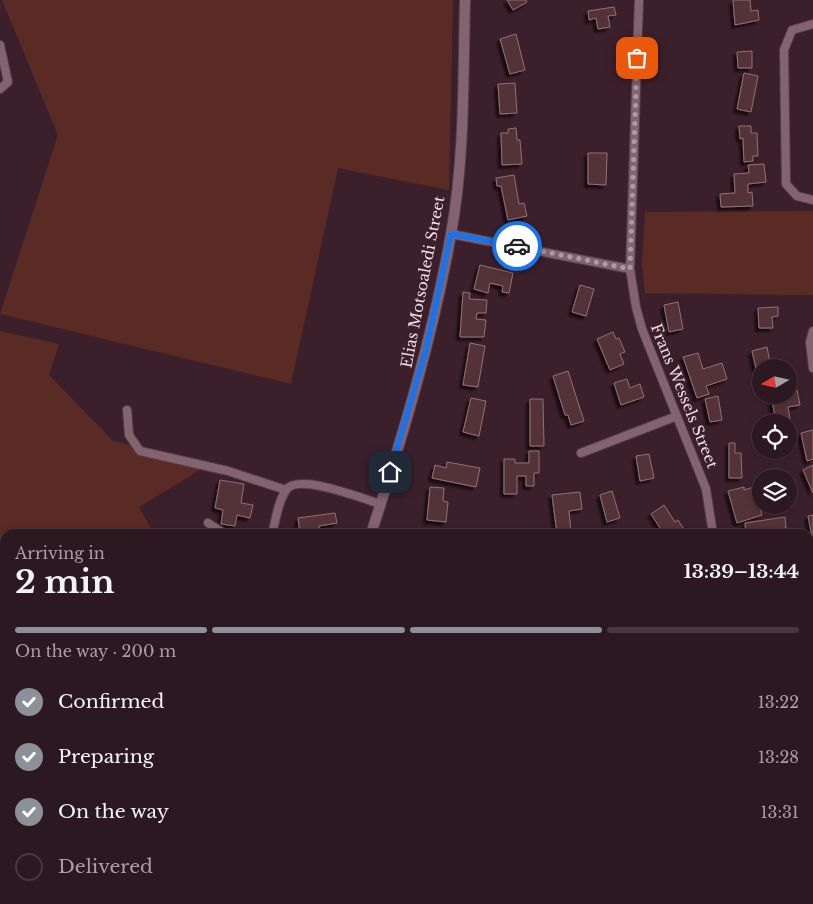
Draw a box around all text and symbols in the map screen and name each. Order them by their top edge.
pin [616,37,658,79]
icon: bag [623,44,651,72]
street label: Elias Motsoaledi Street [397,194,449,370]
courier [492,221,542,271]
icon: car [503,232,531,260]
street label: Frans Wessels Street [647,321,722,471]
north arrow [752,359,798,404]
map controls [752,359,797,514]
button: locate [752,414,797,459]
pin [369,451,411,493]
icon: home [376,458,404,486]
button: layers [752,469,797,514]
text: Arriving in [15,543,105,563]
text: 13:39–13:44 [683,560,799,583]
text: 2 min [15,562,115,602]
text: On the way · 200 m [15,641,176,661]
icon: check [15,688,43,716]
text: Confirmed [58,690,164,713]
text: 13:22 [758,692,799,712]
icon: check [15,743,43,771]
text: Preparing [58,745,154,768]
text: 13:28 [758,747,799,767]
icon: check [15,798,43,826]
text: On the way [58,800,169,823]
text: 13:31 [760,802,799,822]
text: Delivered [58,855,153,878]

